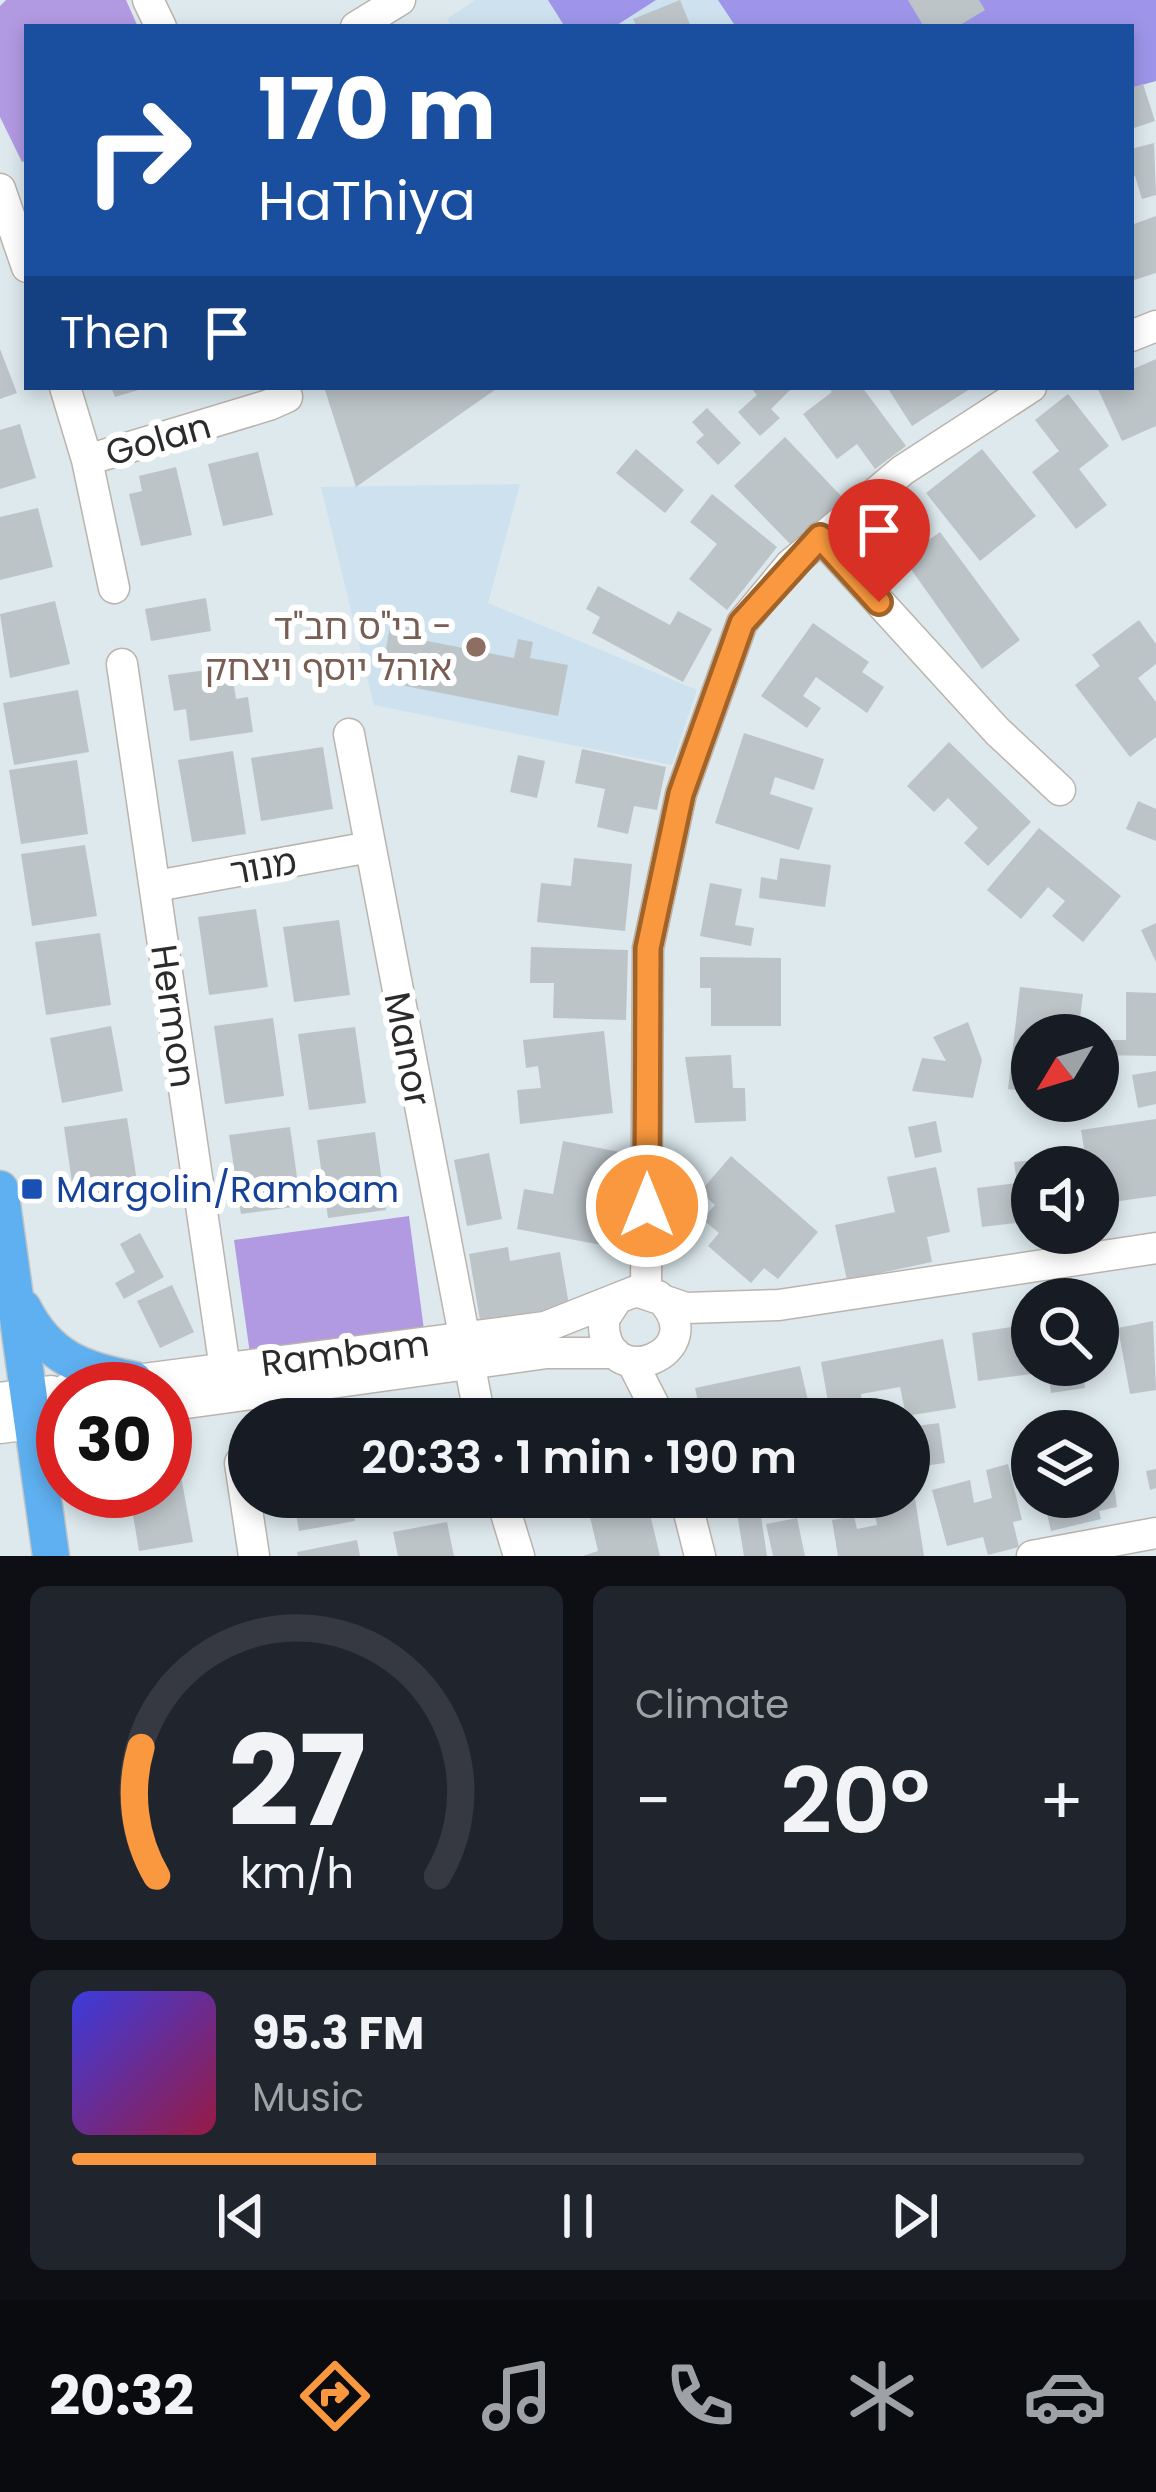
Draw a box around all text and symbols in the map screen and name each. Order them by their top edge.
text: 170 m [258,51,496,168]
icon: right [60,72,216,228]
text: HaThiya [258,163,476,239]
icon: arrive [194,300,260,366]
text: Then [60,301,170,364]
street label: Golan [100,400,217,479]
pin [828,479,930,602]
icon: arrive [846,497,912,563]
place label: בי"ס חב"ד - אוהל יוסף ויצחק [204,601,452,693]
marker: בי"ס חב"ד - אוהל יוסף ויצחק [463,634,489,660]
street label: מנור [226,836,300,897]
street label: Hermon [138,941,209,1091]
street label: Manor [372,988,443,1110]
north arrow [1011,1014,1119,1122]
map controls [1011,1014,1119,1518]
position arrow [584,1143,710,1269]
button: sound [1011,1146,1119,1254]
place label: Margolin/Rambam [56,1164,399,1215]
marker: Margolin/Rambam [19,1176,45,1202]
button: search [1011,1278,1119,1386]
street label: Rambam [258,1318,432,1389]
speed limit sign: 30 [36,1362,192,1518]
button: layers [1011,1410,1119,1518]
text: 20:33 · 1 min · 190 m [361,1426,797,1489]
text: Climate [635,1677,789,1732]
text: 27 [227,1694,366,1869]
text: 20° [780,1738,930,1865]
text: − [635,1755,671,1847]
text: + [1039,1755,1084,1847]
text: km/h [239,1843,354,1903]
text: 95.3 FM [252,2002,424,2065]
text: Music [252,2070,364,2125]
icon: previous [208,2183,274,2249]
icon: pause [545,2183,611,2249]
icon: next [882,2183,948,2249]
icon: directions [293,2354,377,2438]
icon: music [475,2354,559,2438]
icon: phone [658,2354,742,2438]
icon: climate [840,2354,924,2438]
icon: car [1023,2354,1107,2438]
text: 20:32 [49,2358,194,2434]

